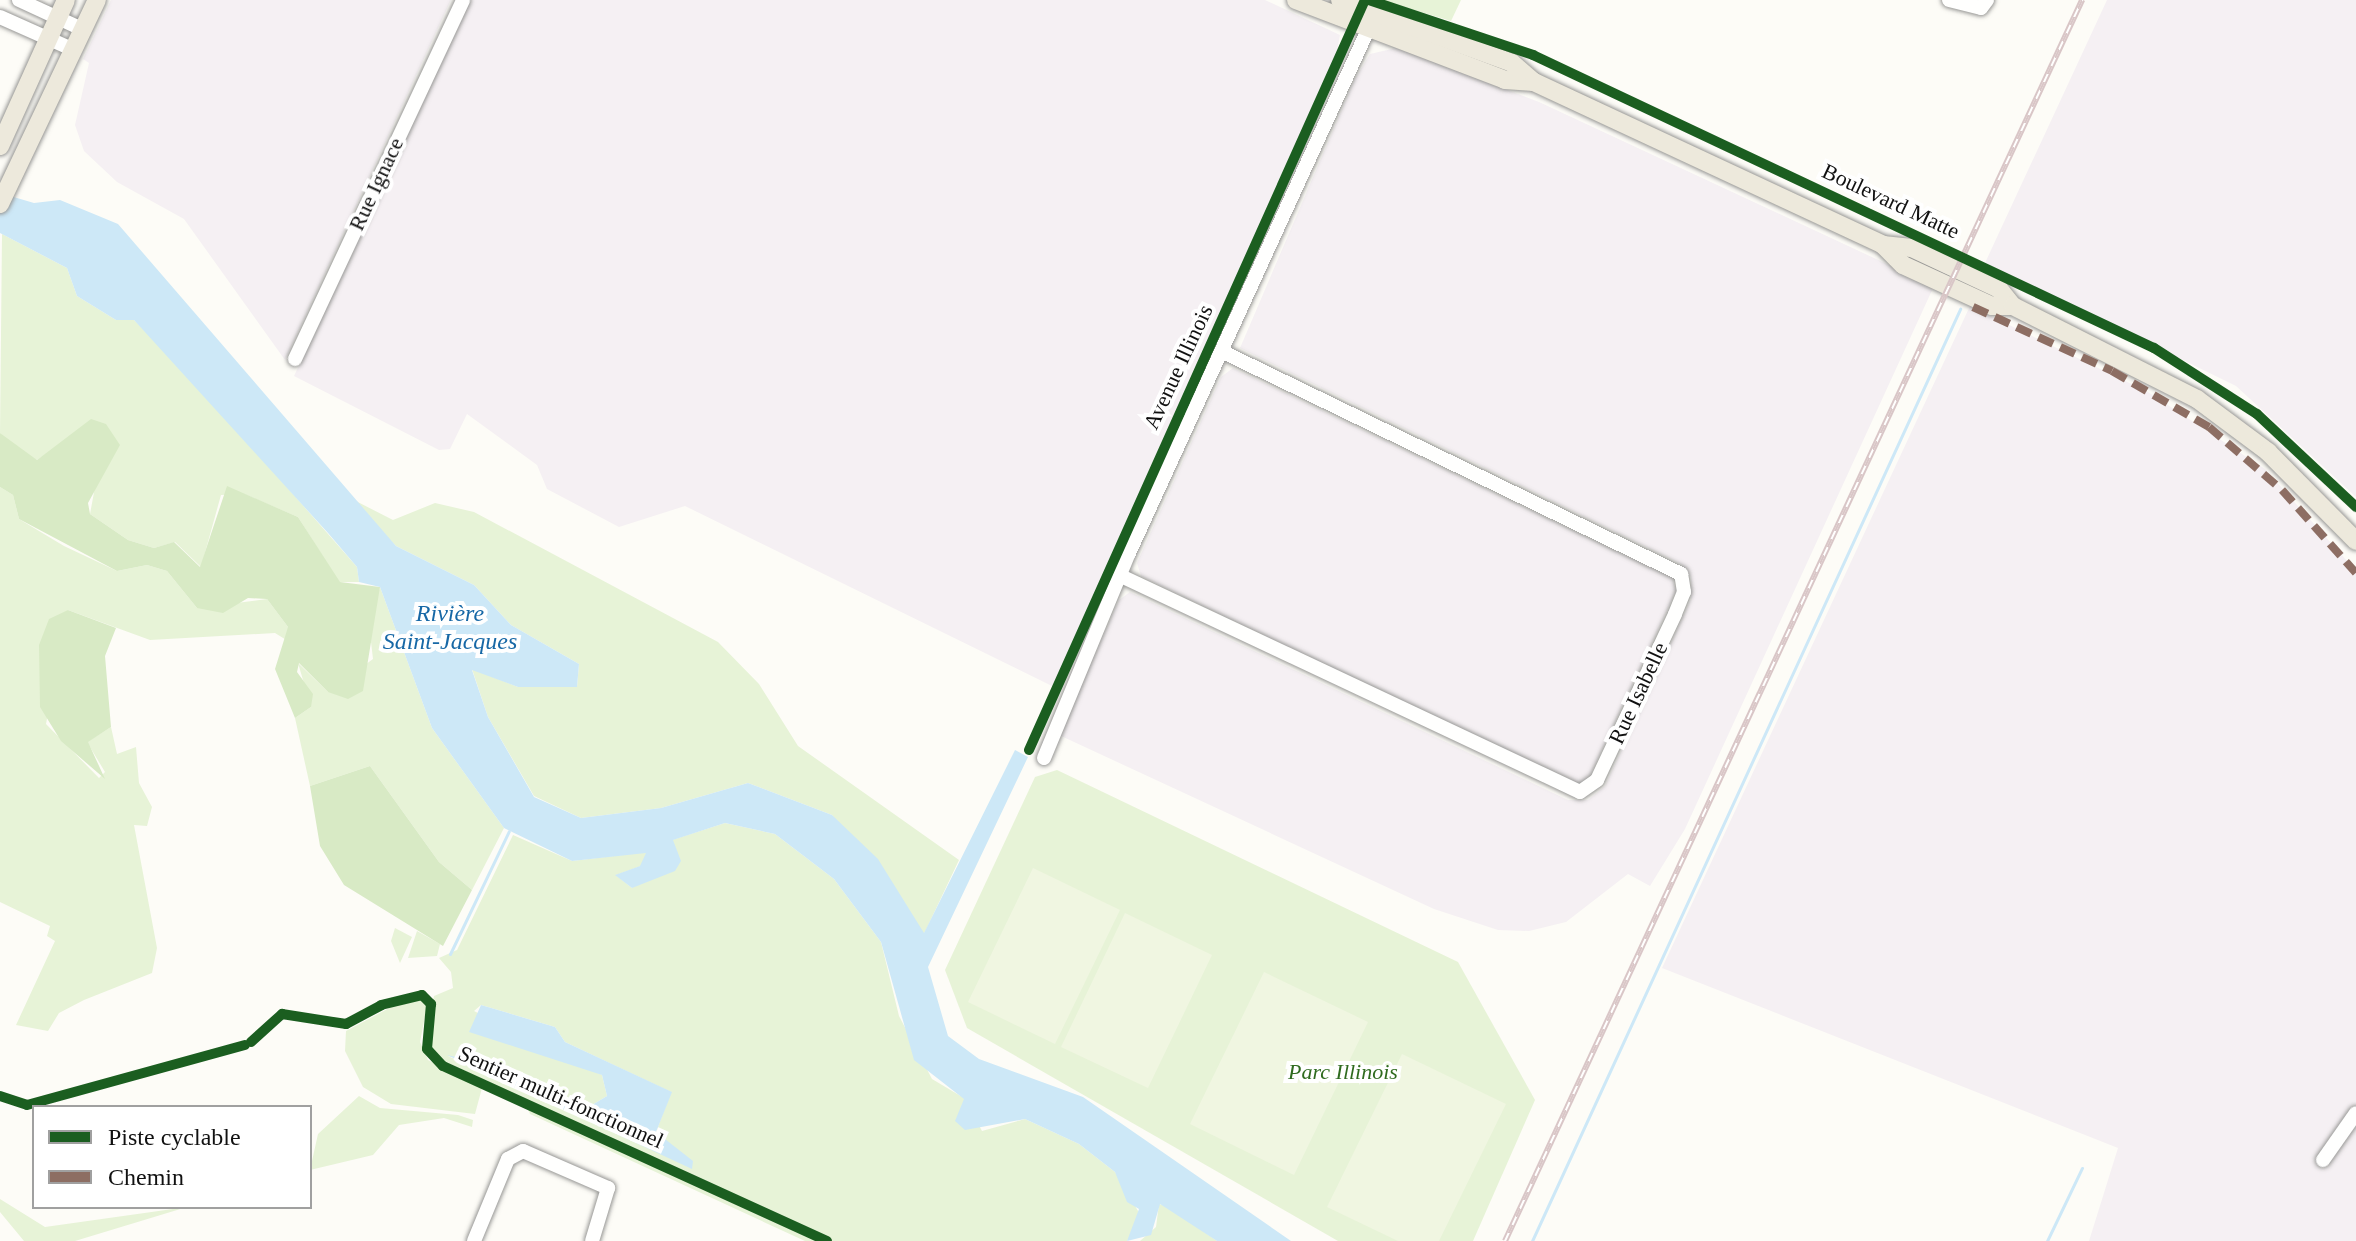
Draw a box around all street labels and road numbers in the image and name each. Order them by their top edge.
street label: Rue Ignace [343,133,409,235]
street label: Boulevard Matte [1818,158,1964,244]
street label: Avenue Illinois [1138,300,1218,434]
street label: Rue Isabelle [1603,638,1673,748]
street label: Sentier multi-fonctionnel [454,1040,668,1154]

